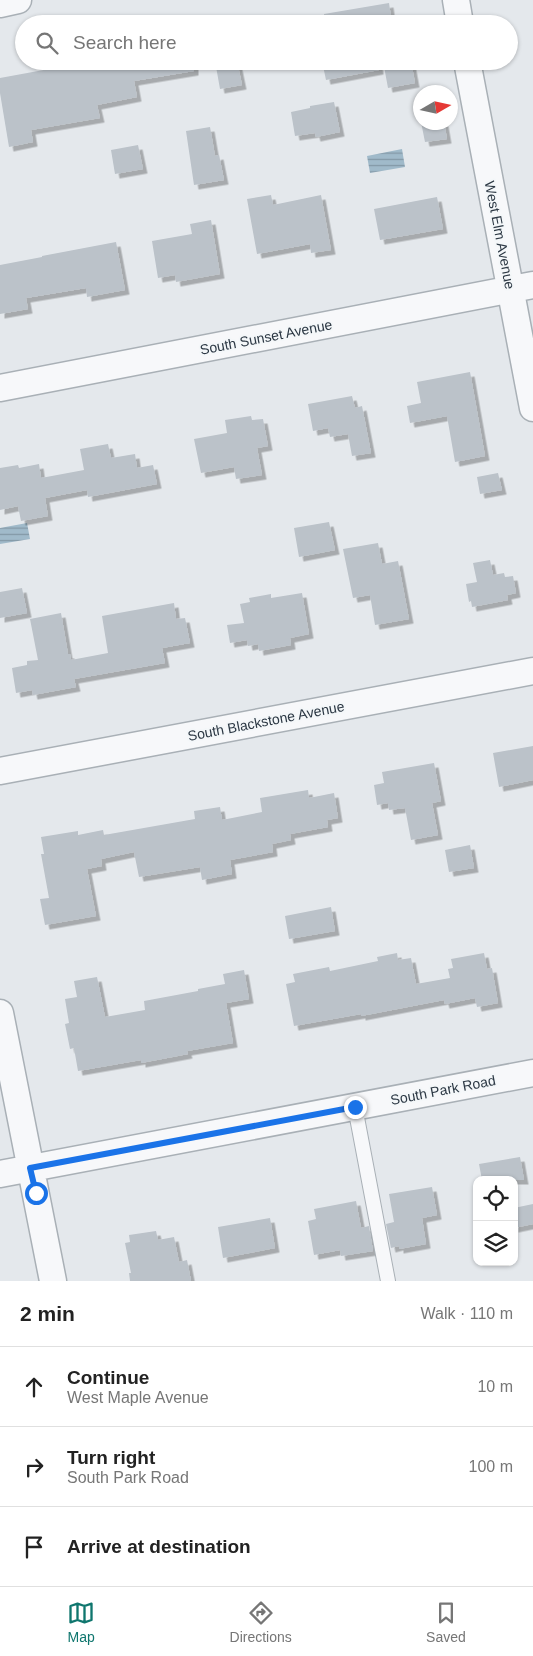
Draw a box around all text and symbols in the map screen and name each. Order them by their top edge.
search box [15,15,518,70]
icon: search [33,29,61,57]
text: Search here [73,32,177,53]
north arrow [413,85,458,130]
street label: West Elm Avenue [482,179,518,291]
street label: South Sunset Avenue [198,316,334,358]
street label: South Blackstone Avenue [186,698,346,744]
street label: South Park Road [389,1072,497,1108]
route end [344,1096,367,1119]
map controls [473,1176,518,1266]
button: locate [473,1176,518,1221]
route start [25,1182,48,1205]
button: layers [473,1221,518,1266]
text: 2 min [20,1302,75,1325]
text: Walk · 110 m [421,1305,513,1322]
text: Continue [67,1367,149,1388]
icon: ahead [20,1373,48,1401]
text: 10 m [477,1378,513,1395]
text: West Maple Avenue [67,1389,209,1406]
text: Turn right [67,1447,155,1468]
icon: right [20,1453,48,1481]
text: 100 m [469,1458,513,1475]
text: South Park Road [67,1469,189,1486]
icon: arrive [20,1533,48,1561]
text: Arrive at destination [67,1536,251,1557]
tab: Map [67,1599,95,1645]
tab: Directions [230,1599,292,1645]
tab: Saved [426,1599,466,1645]

